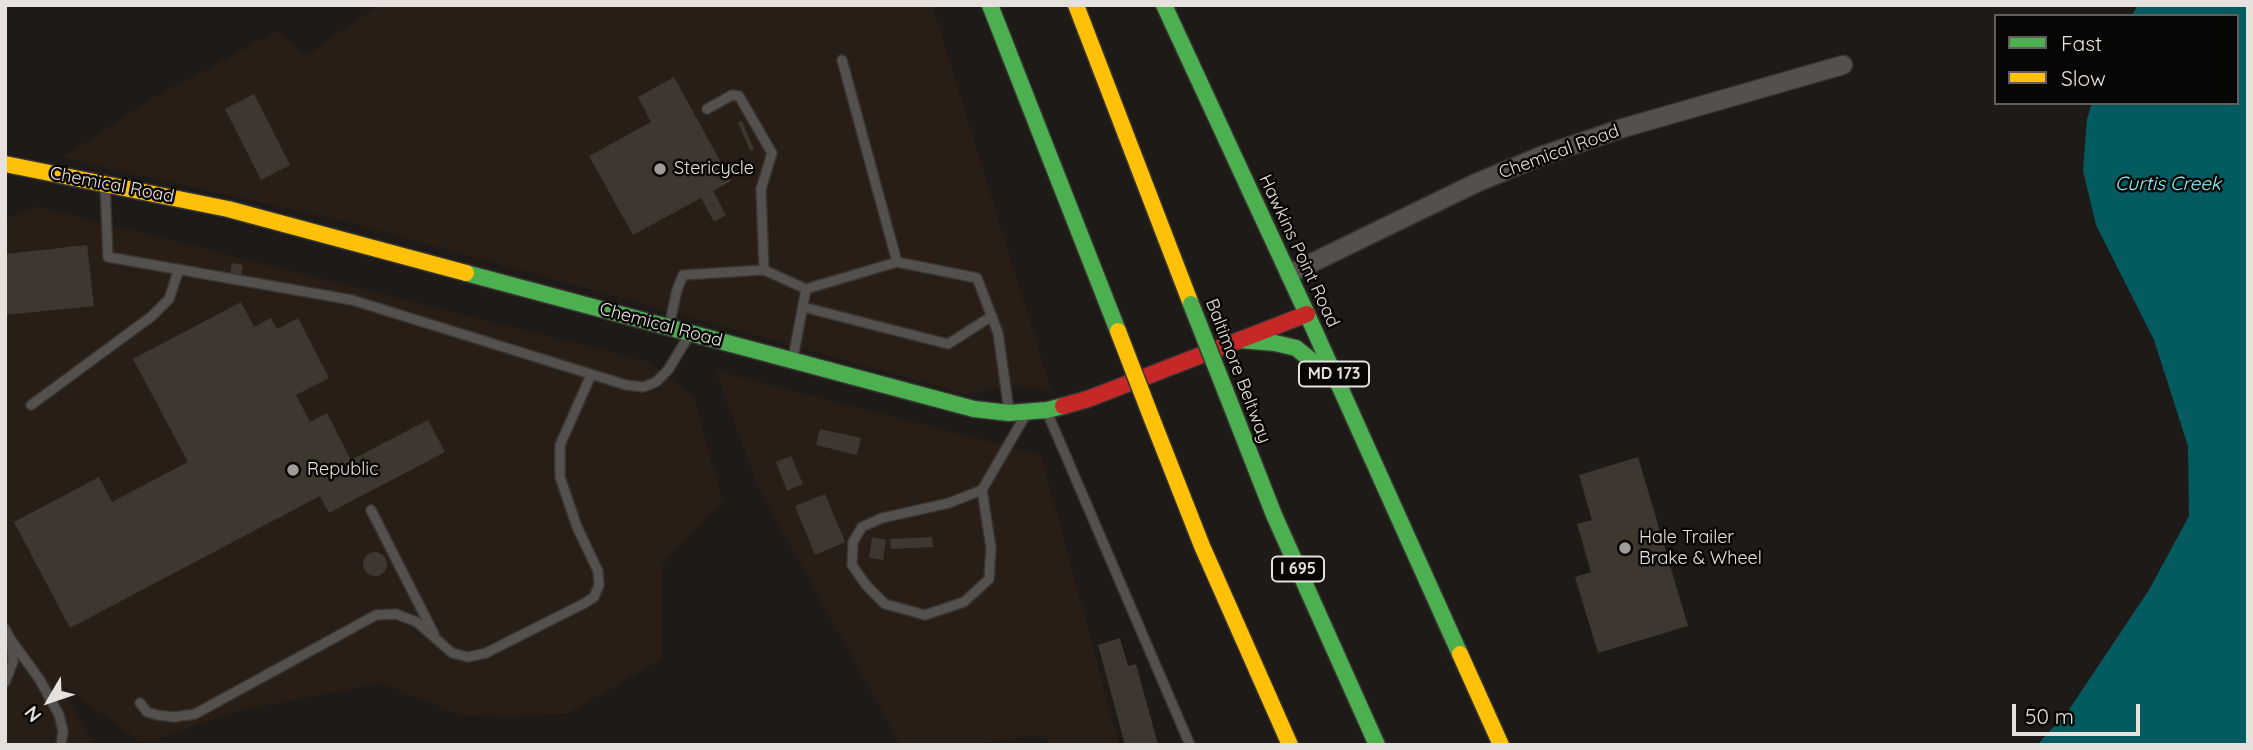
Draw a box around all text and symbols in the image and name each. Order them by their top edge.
legend [1994,14,2239,105]
text: Fast [2061,30,2102,56]
text: Slow [2061,65,2106,91]
street label: Chemical Road [1496,120,1622,184]
place label: Stericycle [674,158,754,180]
marker: Stericycle [652,161,668,177]
street label: Chemical Road [48,162,176,208]
street label: Hawkins Point Road [1254,171,1344,331]
water label: Curtis Creek [2115,173,2221,195]
street label: Baltimore Beltway [1200,296,1276,446]
street label: Chemical Road [597,298,725,352]
road number: MD 173 [1299,362,1369,386]
place label: Republic [307,459,379,481]
marker: Republic [285,462,301,478]
place label: Hale Trailer Brake & Wheel [1639,527,1762,570]
marker: Hale Trailer Brake & Wheel [1617,540,1633,556]
road number: I 695 [1272,556,1324,582]
north arrow [14,666,84,736]
scale bar [2015,690,2143,734]
text: N [19,701,46,727]
text: 50 m [2025,703,2074,729]

